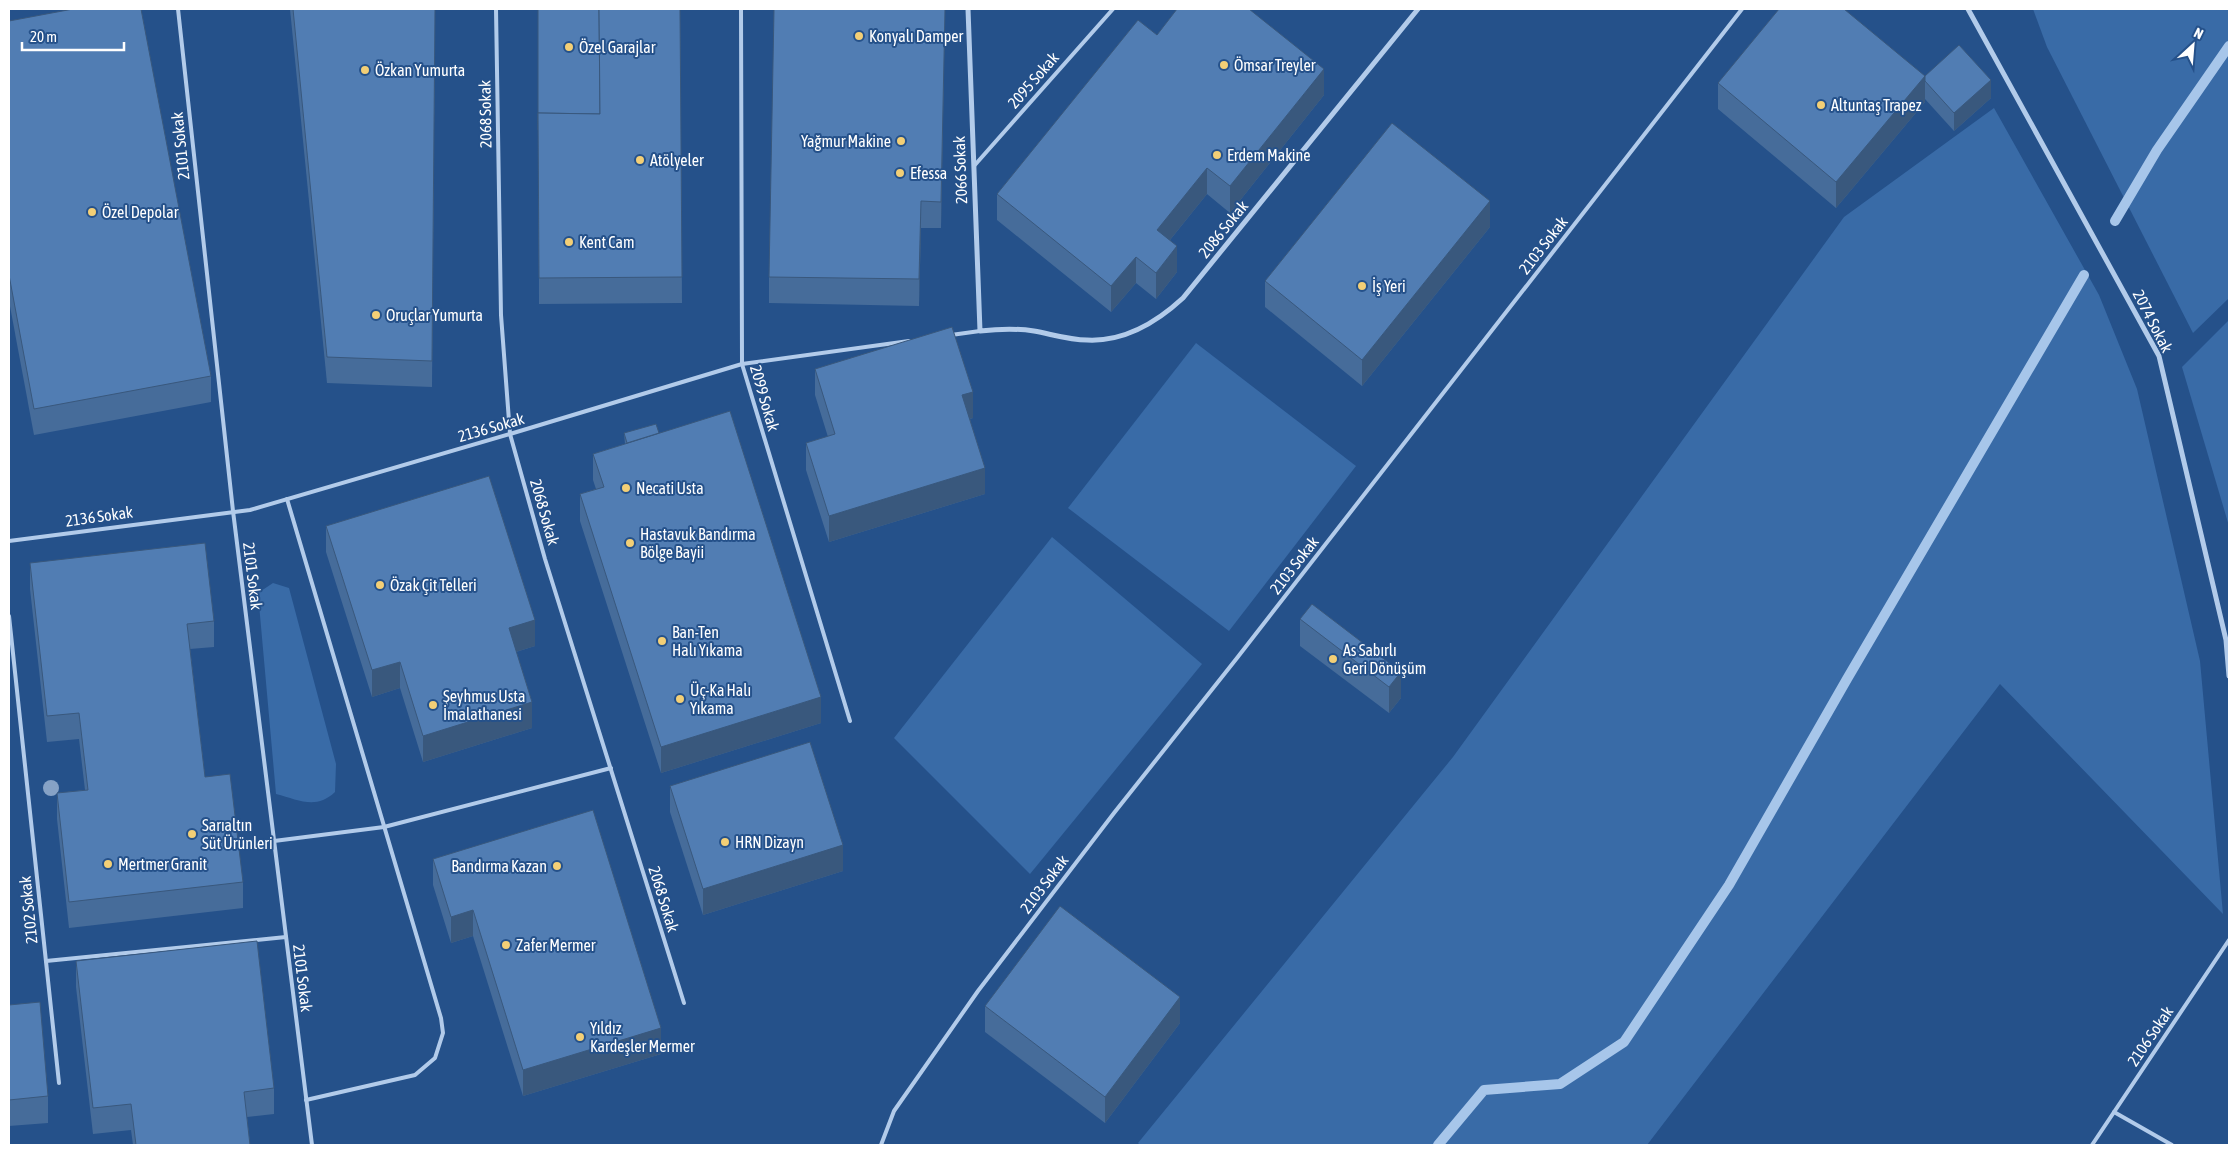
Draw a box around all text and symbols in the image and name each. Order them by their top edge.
scale bar [22,20,125,52]
north arrow [2168,20,2218,70]
text: N [2191,24,2206,42]
place label: Konyalı Damper [869,27,964,46]
text: 20 m [30,28,57,45]
marker: Konyalı Damper [853,30,865,42]
place label: Özel Garajlar [579,38,656,57]
marker: Özel Garajlar [563,41,575,53]
street label: 2095 Sokak [1004,48,1062,112]
place label: Ömsar Treyler [1234,56,1316,75]
marker: Ömsar Treyler [1218,59,1230,71]
place label: Özkan Yumurta [375,61,465,79]
marker: Özkan Yumurta [359,64,371,76]
street label: 2068 Sokak [475,80,495,148]
place label: Altuntaş Trapez [1831,96,1922,115]
marker: Altuntaş Trapez [1815,99,1827,111]
street label: 2101 Sokak [167,111,193,181]
place label: Yağmur Makine [801,132,891,151]
marker: Yağmur Makine [895,135,907,147]
street label: 2066 Sokak [950,136,970,204]
place label: Erdem Makine [1227,146,1311,164]
marker: Erdem Makine [1211,149,1223,161]
place label: Atölyeler [650,151,704,170]
marker: Atölyeler [634,154,646,166]
place label: Efessa [910,164,947,182]
marker: Efessa [894,167,906,179]
street label: 2086 Sokak [1195,197,1251,261]
place label: Özel Depolar [102,203,179,222]
marker: Özel Depolar [86,206,98,218]
street label: 2103 Sokak [1515,213,1571,277]
place label: Kent Cam [579,233,635,251]
marker: Kent Cam [563,236,575,248]
place label: İş Yeri [1372,277,1406,296]
marker: İş Yeri [1356,280,1368,292]
street label: 2074 Sokak [2130,287,2176,355]
place label: Oruçlar Yumurta [386,306,483,325]
marker: Oruçlar Yumurta [370,309,382,321]
street label: 2099 Sokak [747,363,783,433]
street label: 2136 Sokak [456,409,526,445]
street label: 2068 Sokak [527,477,563,547]
place label: Necati Usta [636,479,704,497]
marker: Necati Usta [620,482,632,494]
street label: 2136 Sokak [64,502,134,530]
place label: Hastavuk Bandırma Bölge Bayii [640,525,756,562]
street label: 2103 Sokak [1266,533,1322,597]
marker: Hastavuk Bandırma Bölge Bayii [624,537,636,549]
street label: 2101 Sokak [240,541,266,611]
place label: Özak Çit Telleri [390,576,477,595]
marker: Özak Çit Telleri [374,579,386,591]
place label: Ban-Ten Halı Yıkama [672,623,743,659]
marker: Ban-Ten Halı Yıkama [656,635,668,647]
place label: As Sabırlı Geri Dönüşüm [1343,641,1426,678]
marker: As Sabırlı Geri Dönüşüm [1327,653,1339,665]
place label: Üç-Ka Halı Yıkama [690,681,751,717]
place label: Şeyhmus Usta İmalathanesi [443,687,525,723]
marker: Üç-Ka Halı Yıkama [674,693,686,705]
marker: Şeyhmus Usta İmalathanesi [427,699,439,711]
place label: Sarıaltın Süt Ürünleri [202,816,273,852]
marker: Sarıaltın Süt Ürünleri [186,828,198,840]
place label: HRN Dizayn [735,833,804,852]
marker: HRN Dizayn [719,836,731,848]
street label: 2103 Sokak [1016,851,1072,917]
place label: Mertmer Granit [118,855,208,873]
place label: Bandırma Kazan [451,857,547,875]
marker: Mertmer Granit [102,858,114,870]
marker: Bandırma Kazan [551,860,563,872]
street label: 2068 Sokak [645,864,683,934]
street label: 2102 Sokak [15,875,41,945]
place label: Zafer Mermer [516,936,596,954]
marker: Zafer Mermer [500,939,512,951]
street label: 2101 Sokak [290,943,316,1013]
street label: 2106 Sokak [2124,1003,2176,1069]
place label: Yıldız Kardeşler Mermer [590,1019,695,1056]
marker: Yıldız Kardeşler Mermer [574,1031,586,1043]

